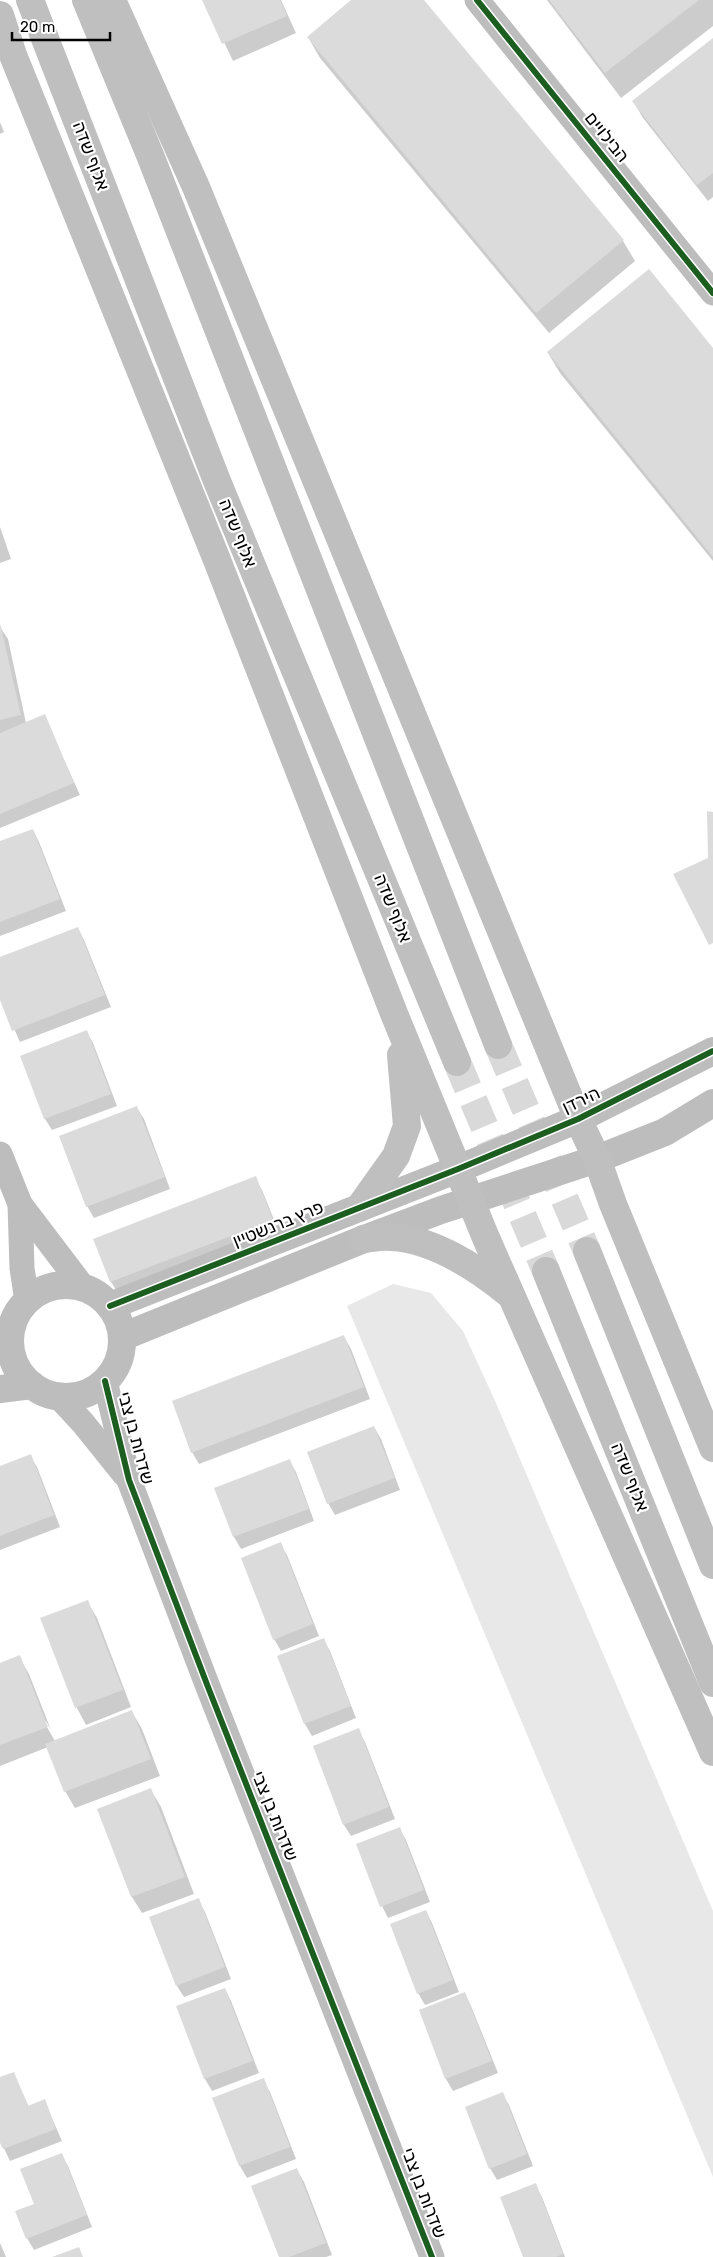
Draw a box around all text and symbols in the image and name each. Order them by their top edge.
scale bar [12,10,110,42]
text: 20 m [20,18,55,36]
street label: הבילויים [580,107,634,167]
street label: אלוף שדה [68,118,114,194]
street label: אלוף שדה [214,495,262,571]
street label: אלוף שדה [369,870,417,946]
street label: הירדן [558,1082,604,1118]
street label: פרץ ברנשטיין [229,1196,327,1252]
street label: שדרות בן צבי [113,1389,159,1487]
street label: אלוף שדה [606,1439,654,1515]
street label: שדרות בן צבי [247,1768,303,1864]
street label: שדרות בן צבי [397,2145,451,2241]

